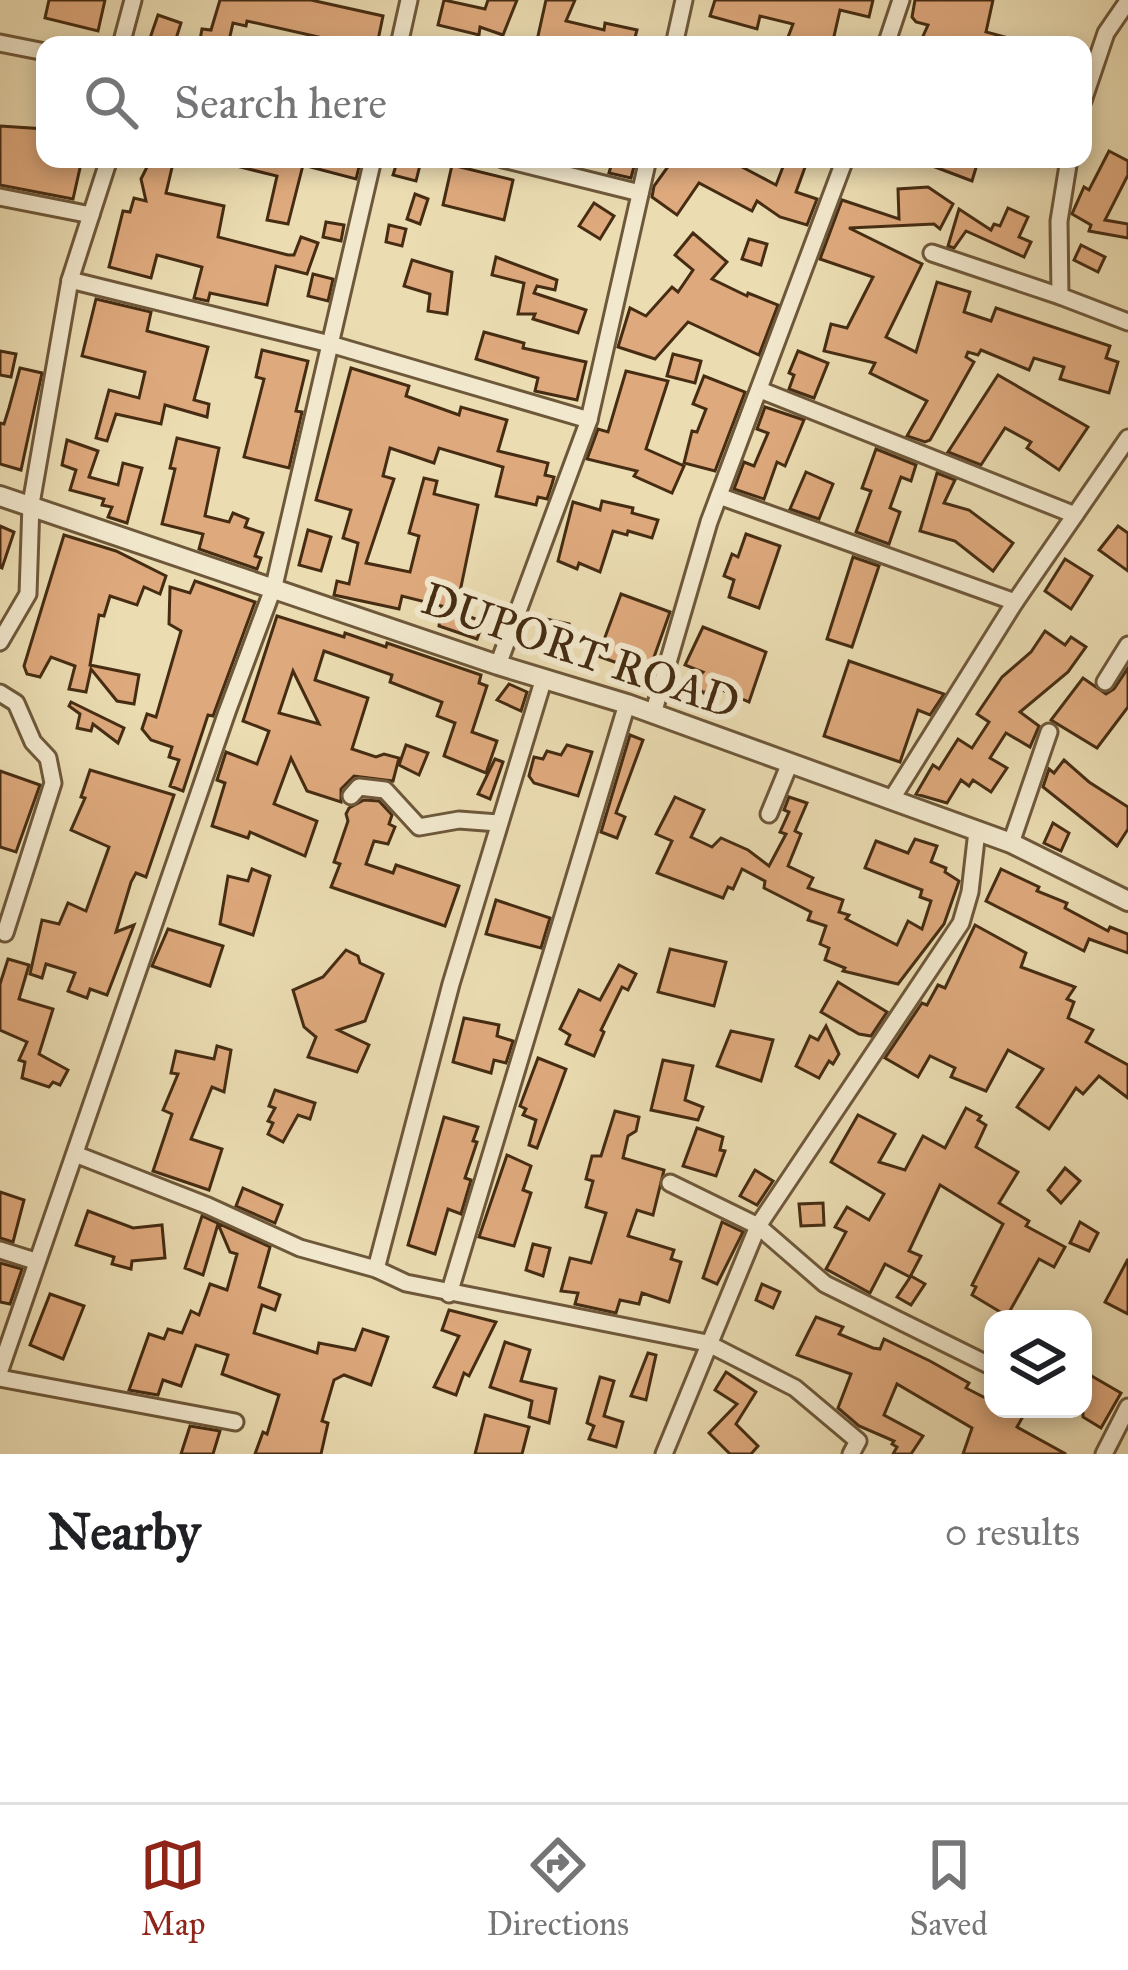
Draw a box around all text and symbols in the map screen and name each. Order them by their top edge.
search box [36,36,1092,168]
icon: search [78,69,144,135]
text: Search here [174,75,387,130]
street label: DUPORT ROAD [415,570,747,731]
map controls [984,1310,1092,1418]
button: layers [984,1310,1092,1418]
text: Nearby [48,1501,200,1563]
text: 0 results [945,1508,1080,1556]
tab: Map [140,1832,206,1944]
tab: Directions [487,1832,629,1944]
tab: Saved [909,1832,988,1944]

